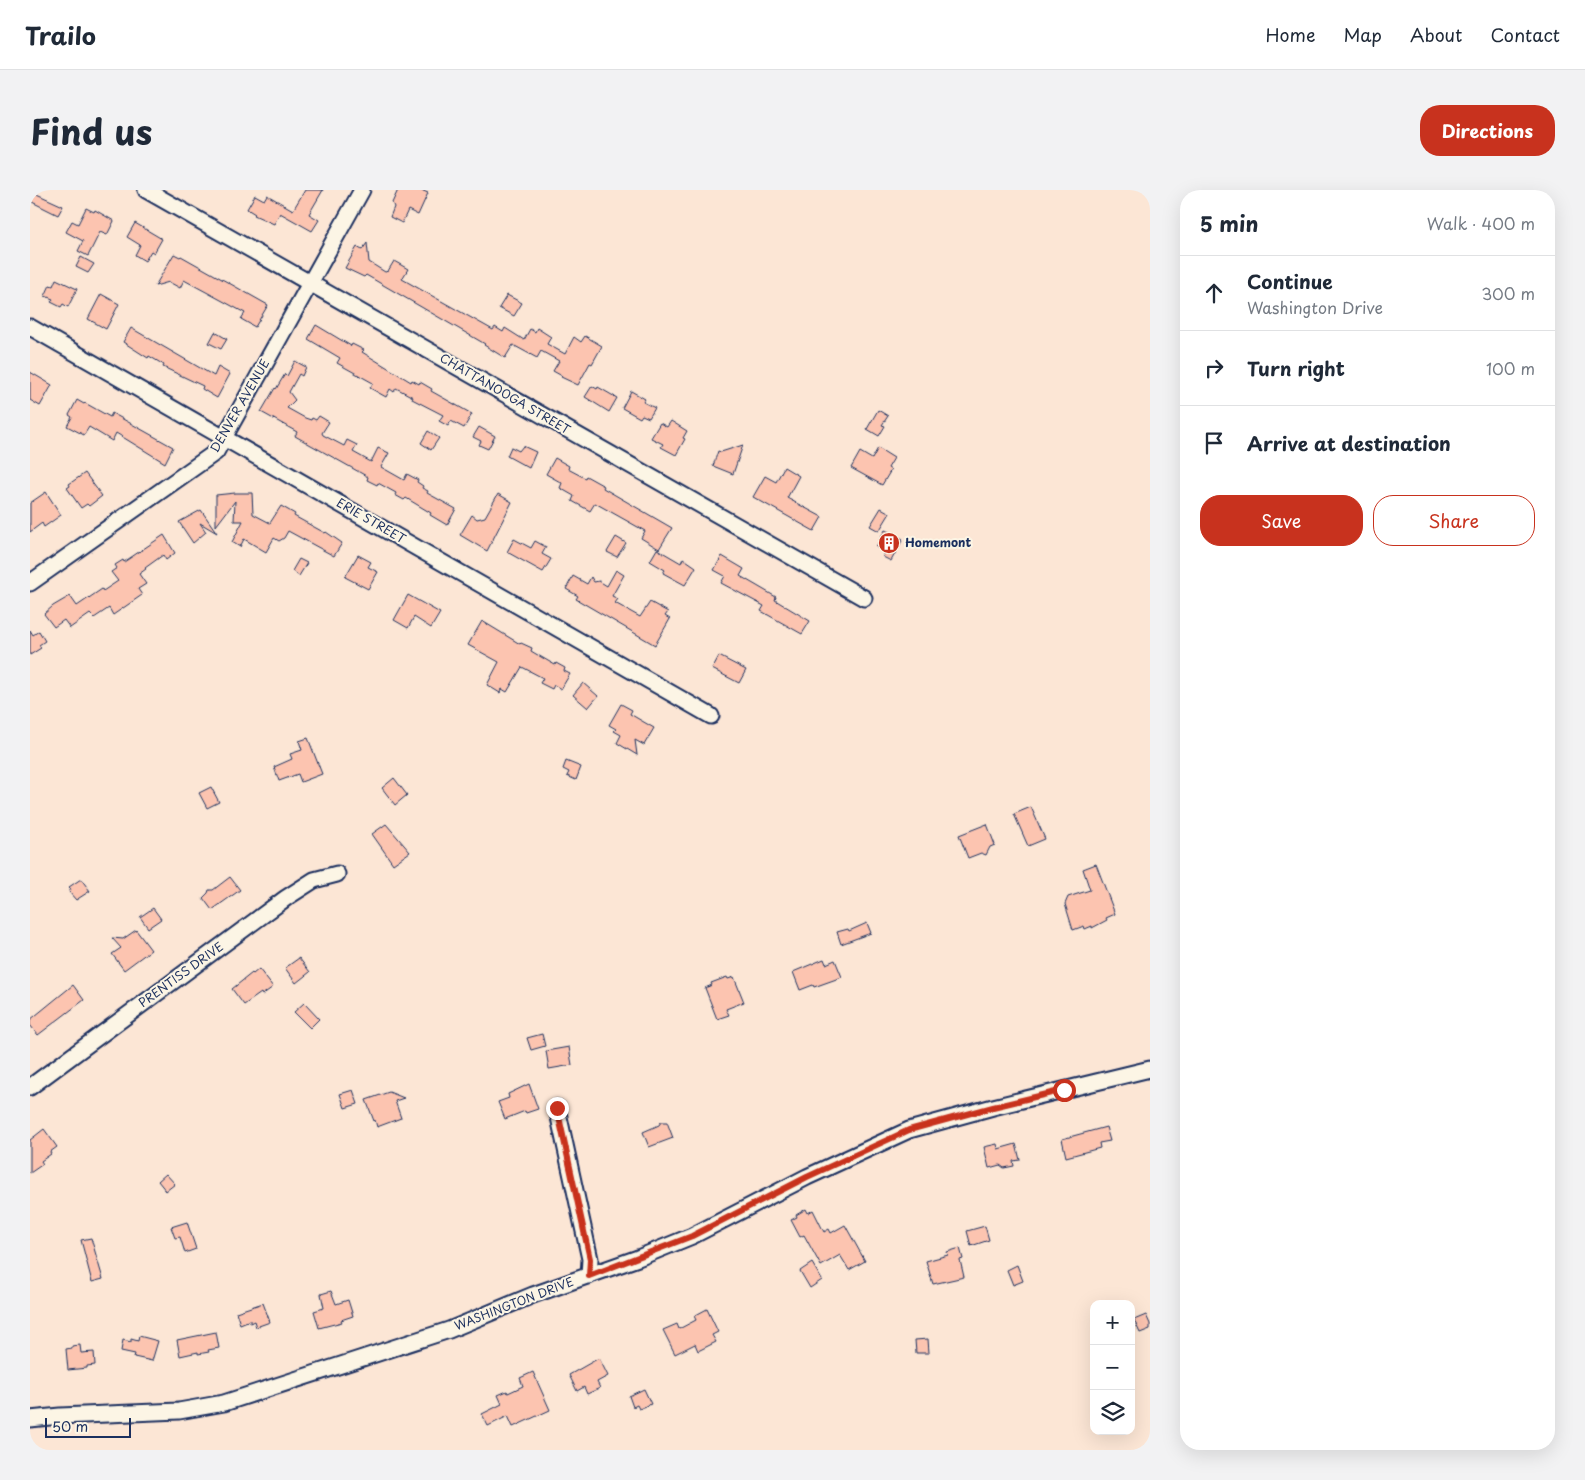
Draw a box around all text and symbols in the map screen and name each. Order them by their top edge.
text: Trailo [25,17,96,53]
text: Home [1265,21,1315,48]
text: Map [1343,21,1382,48]
text: About [1410,21,1462,48]
text: Contact [1490,21,1560,48]
text: Find us [30,104,152,157]
button: Directions [1420,105,1555,156]
text: 5 min [1200,207,1258,239]
text: Walk · 400 m [1427,211,1535,235]
text: Continue [1247,267,1333,295]
icon: ahead [1200,279,1228,307]
text: 300 m [1481,281,1535,305]
text: Washington Drive [1247,295,1383,319]
street label: CHATTANOOGA STREET [437,348,575,438]
icon: right [1200,354,1228,382]
text: Turn right [1247,354,1345,382]
street label: DENVER AVENUE [205,355,273,456]
text: 100 m [1486,356,1535,380]
icon: arrive [1200,429,1228,457]
text: Arrive at destination [1247,429,1451,457]
street label: ERIE STREET [334,493,410,548]
button: Save [1200,495,1363,546]
button: Share [1373,495,1535,546]
building icon: Homemont [877,531,901,555]
place label: Homemont [905,533,971,551]
street label: PRENTISS DRIVE [134,937,227,1011]
route start [1053,1079,1076,1102]
route end [546,1097,569,1120]
street label: WASHINGTON DRIVE [451,1272,576,1334]
map controls [1090,1300,1135,1435]
button: + [1090,1300,1135,1345]
button: − [1090,1345,1135,1390]
button: layers [1090,1390,1135,1435]
scale bar [45,1415,131,1438]
text: 50 m [52,1416,88,1437]

